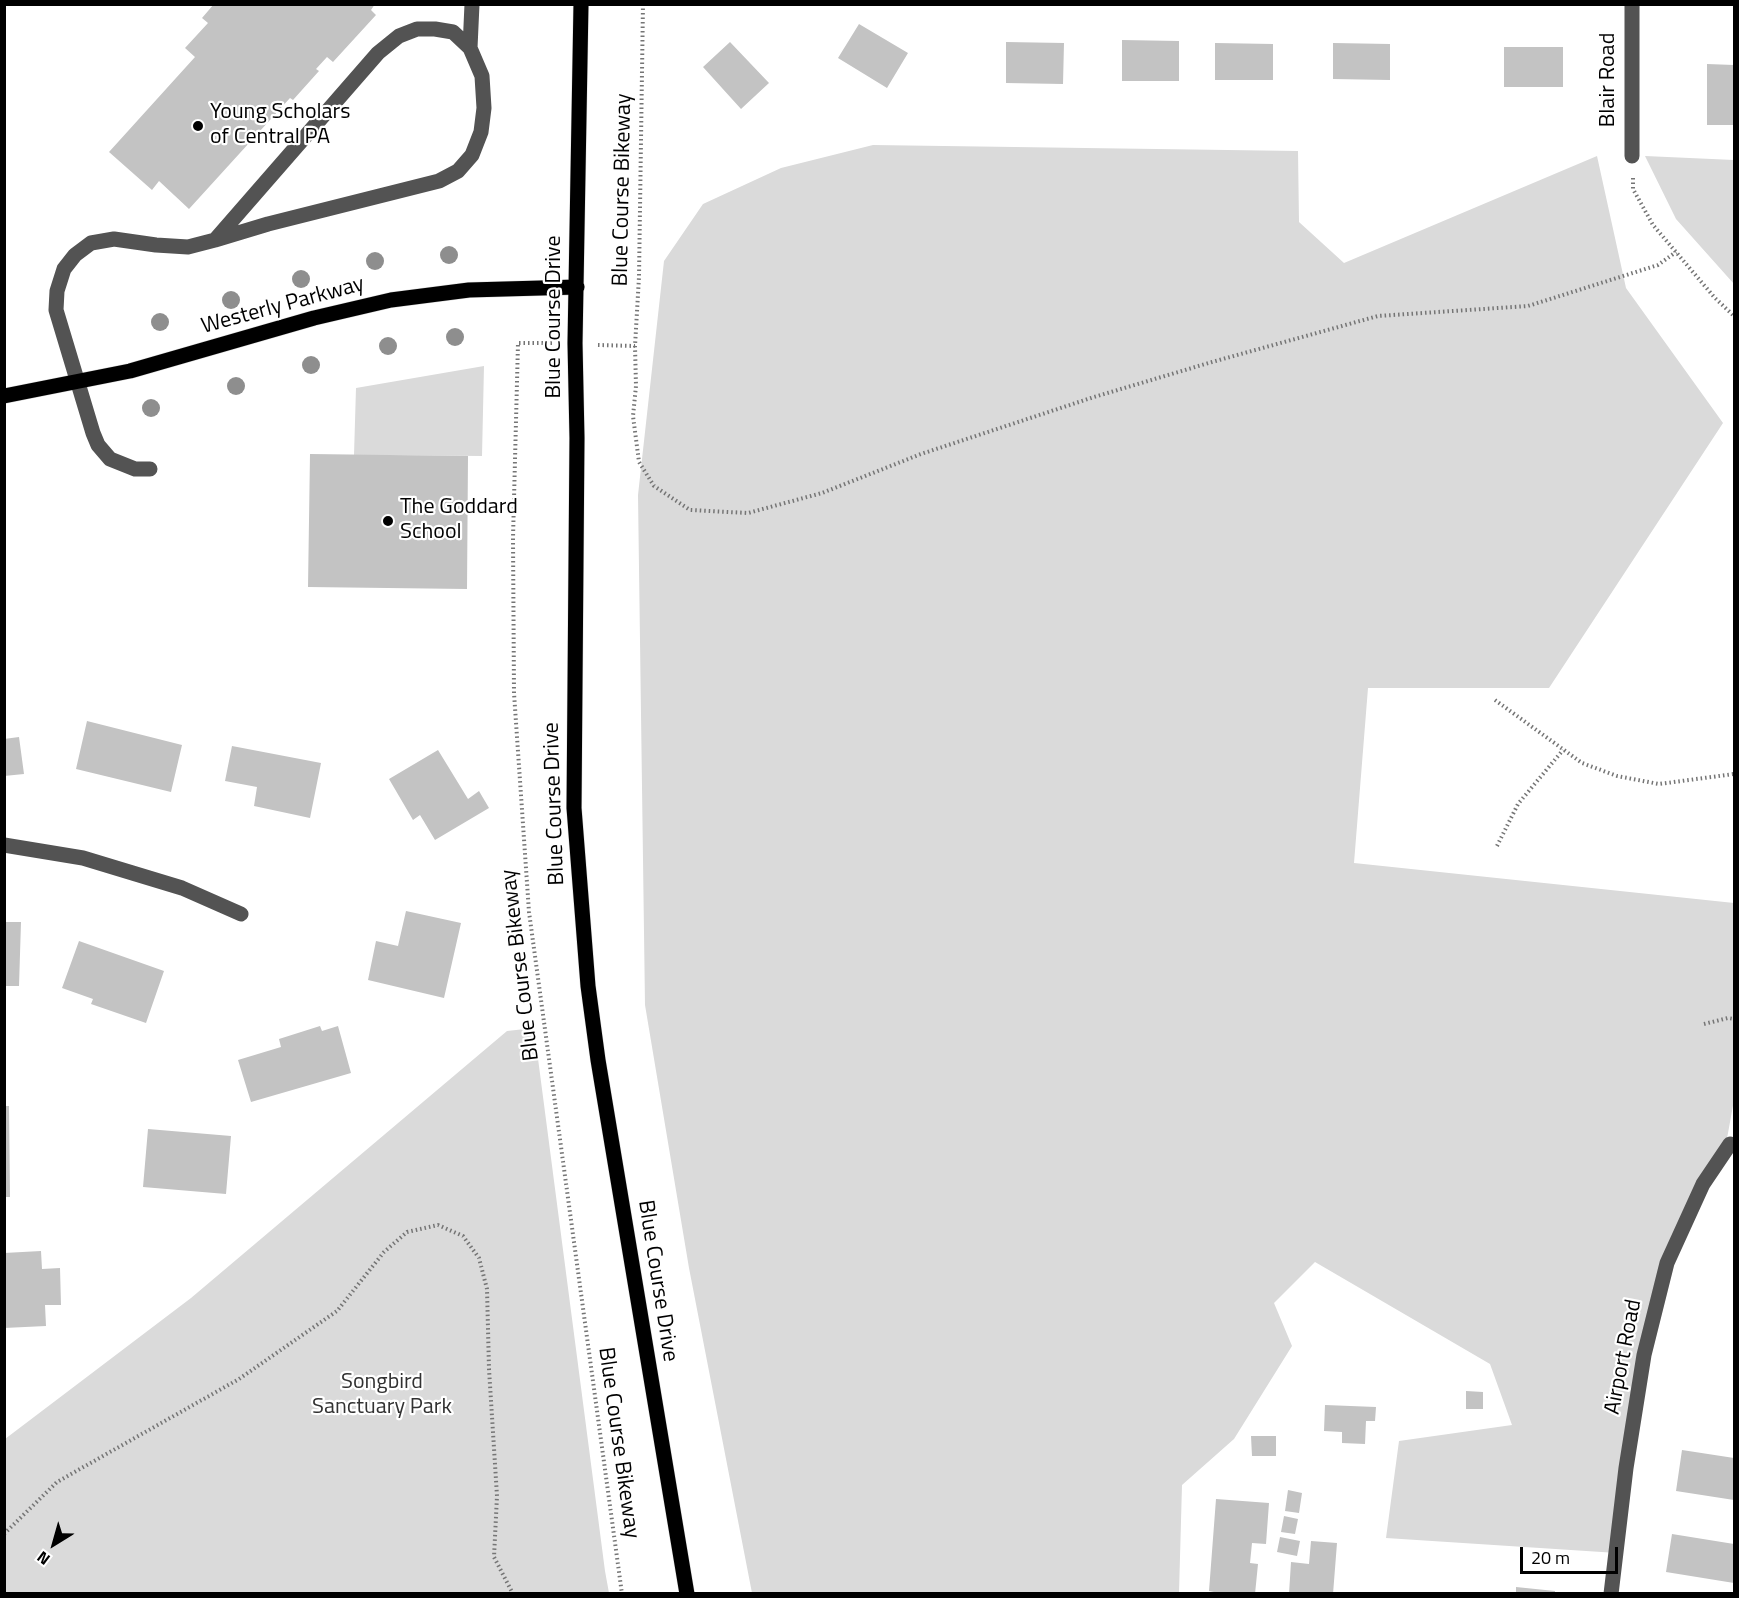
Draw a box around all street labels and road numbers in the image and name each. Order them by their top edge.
street label: Blair Road [1596,33,1622,127]
street label: Blue Course Bikeway [608,93,638,287]
street label: Blue Course Drive [542,235,568,399]
street label: Westerly Parkway [199,272,367,340]
street label: Blue Course Drive [539,722,571,886]
street label: Blue Course Bikeway [496,868,546,1062]
street label: Blue Course Drive [631,1198,683,1364]
street label: Airport Road [1600,1297,1648,1417]
street label: Blue Course Bikeway [592,1346,644,1540]

